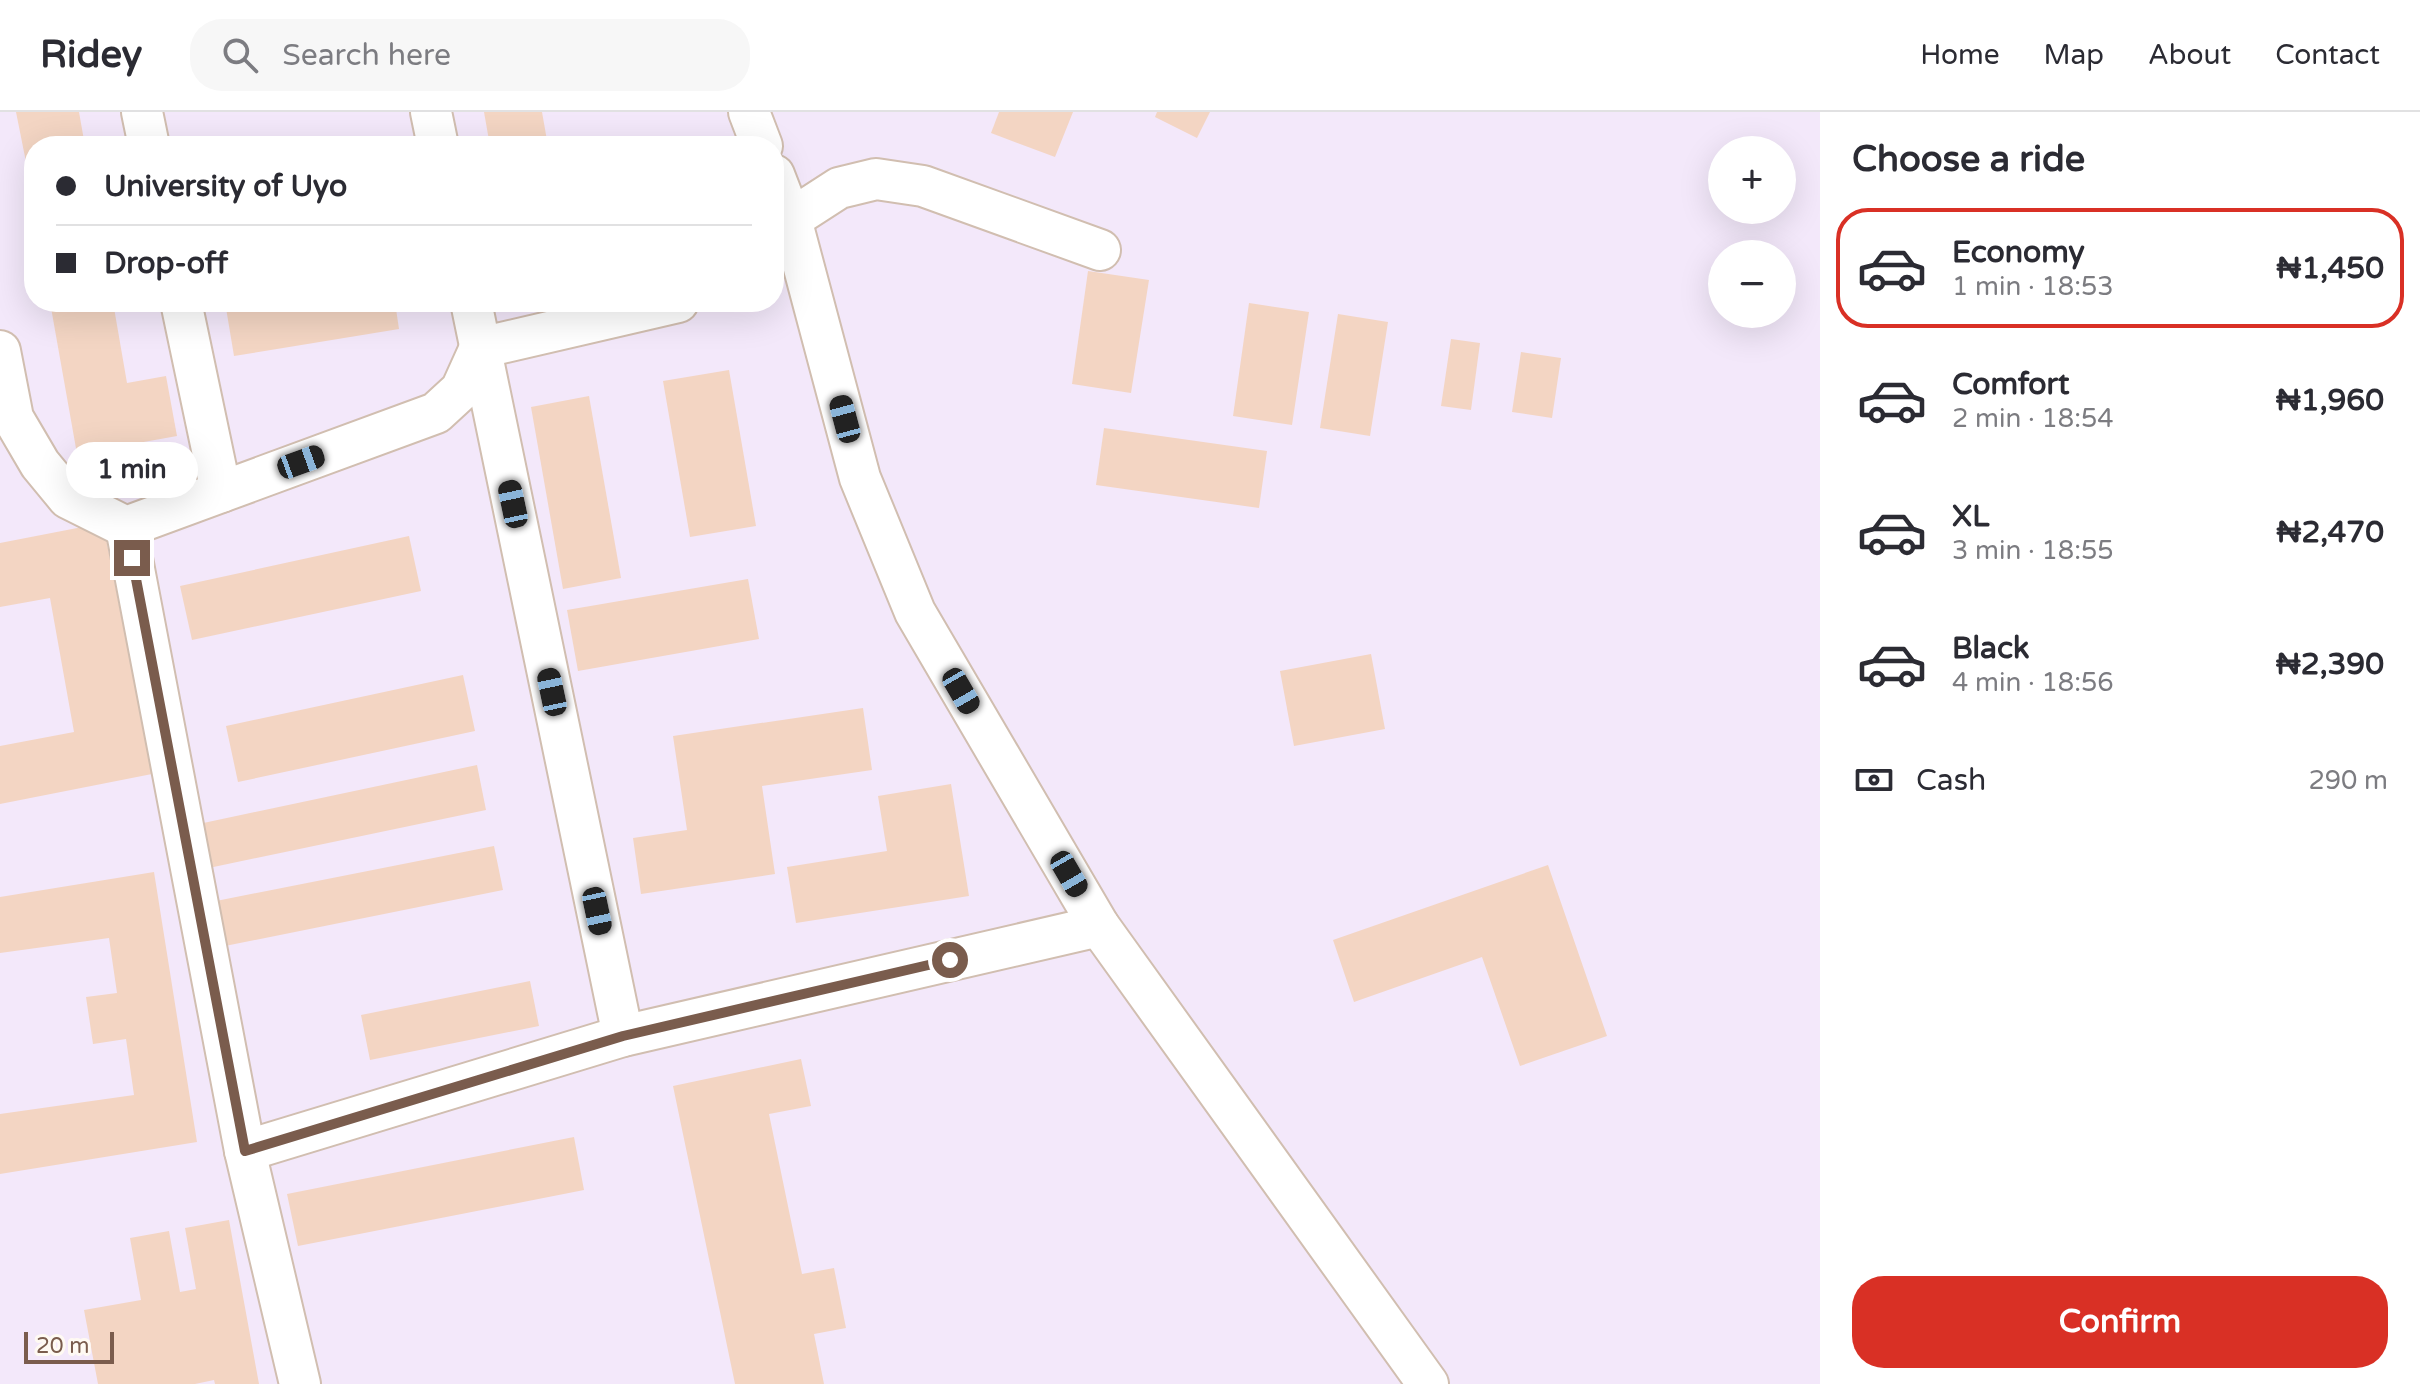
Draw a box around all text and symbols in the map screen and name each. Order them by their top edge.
search box [190,19,750,91]
text: Ridey [40,32,142,78]
icon: search [218,33,262,77]
text: Search here [282,37,451,74]
text: Home [1920,38,2000,72]
text: Map [2044,38,2104,72]
text: About [2148,38,2231,72]
text: Contact [2275,38,2380,72]
map controls [1708,136,1796,328]
button: + [1708,136,1796,224]
text: Choose a ride [1852,138,2085,181]
text: University of Uyo [104,168,347,205]
icon: car [1856,232,1928,304]
text: Economy [1952,234,2085,271]
button: − [1708,240,1796,328]
text: Drop-off [104,245,228,282]
text: ₦1,450 [2276,250,2384,287]
text: 1 min · 18:53 [1952,271,2114,302]
icon: car [1856,364,1928,436]
text: Comfort [1952,366,2070,403]
text: ₦1,960 [2276,382,2384,419]
car [827,393,863,445]
text: 2 min · 18:54 [1952,403,2114,434]
callout: 1 min [66,442,198,498]
car [274,443,328,481]
text: 1 min [97,454,167,485]
car [496,478,530,530]
icon: car [1856,496,1928,568]
text: XL [1952,498,1989,535]
text: ₦2,470 [2276,514,2384,551]
text: 3 min · 18:55 [1952,535,2114,566]
route end [114,540,150,576]
icon: car [1856,628,1928,700]
text: Black [1952,630,2029,667]
text: ₦2,390 [2276,646,2384,683]
car [939,664,983,718]
car [535,666,569,718]
text: 4 min · 18:56 [1952,667,2114,698]
icon: cash [1852,758,1896,802]
text: Cash [1916,762,1986,799]
text: 290 m [2308,765,2388,796]
car [1047,847,1091,901]
car [580,885,614,937]
route start [932,942,968,978]
button: Confirm [1852,1276,2388,1368]
scale bar [24,1328,114,1364]
text: 20 m [36,1333,90,1359]

